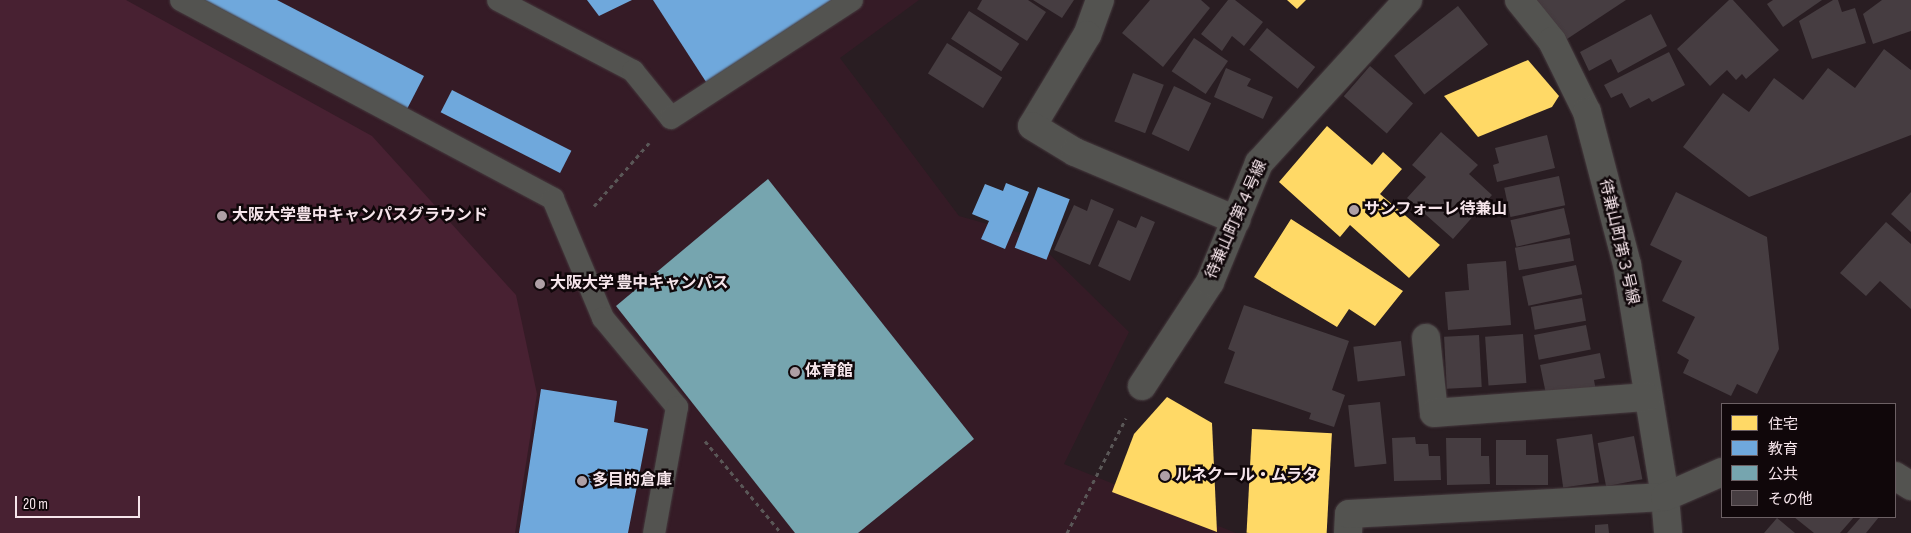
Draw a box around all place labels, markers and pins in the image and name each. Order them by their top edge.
place label: サンフォーレ待兼山 [1364,200,1508,220]
marker: サンフォーレ待兼山 [1348,204,1360,216]
place label: 大阪大学豊中キャンパスグラウンド [232,206,488,226]
marker: 大阪大学豊中キャンパスグラウンド [216,210,228,222]
place label: 大阪大学 豊中キャンパス [550,274,728,294]
marker: 大阪大学 豊中キャンパス [534,278,546,290]
place label: 体育館 [805,362,853,382]
marker: 体育館 [789,366,801,378]
place label: ルネクール・ムラタ [1175,466,1319,486]
marker: ルネクール・ムラタ [1159,470,1171,482]
place label: 多目的倉庫 [592,471,672,491]
marker: 多目的倉庫 [576,475,588,487]

